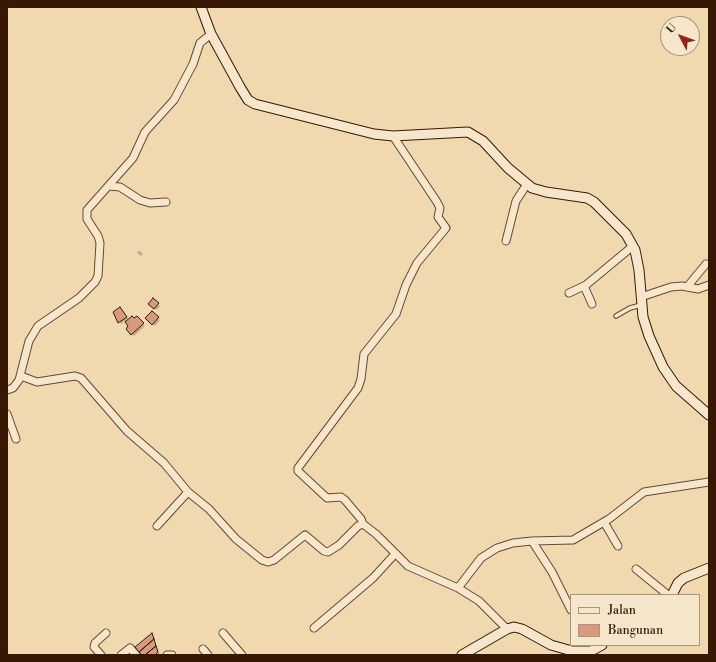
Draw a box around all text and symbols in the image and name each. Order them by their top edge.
north arrow [660,16,700,56]
text: U [664,21,680,37]
legend [570,594,700,646]
text: Jalan [608,603,636,618]
text: Bangunan [608,623,663,638]

